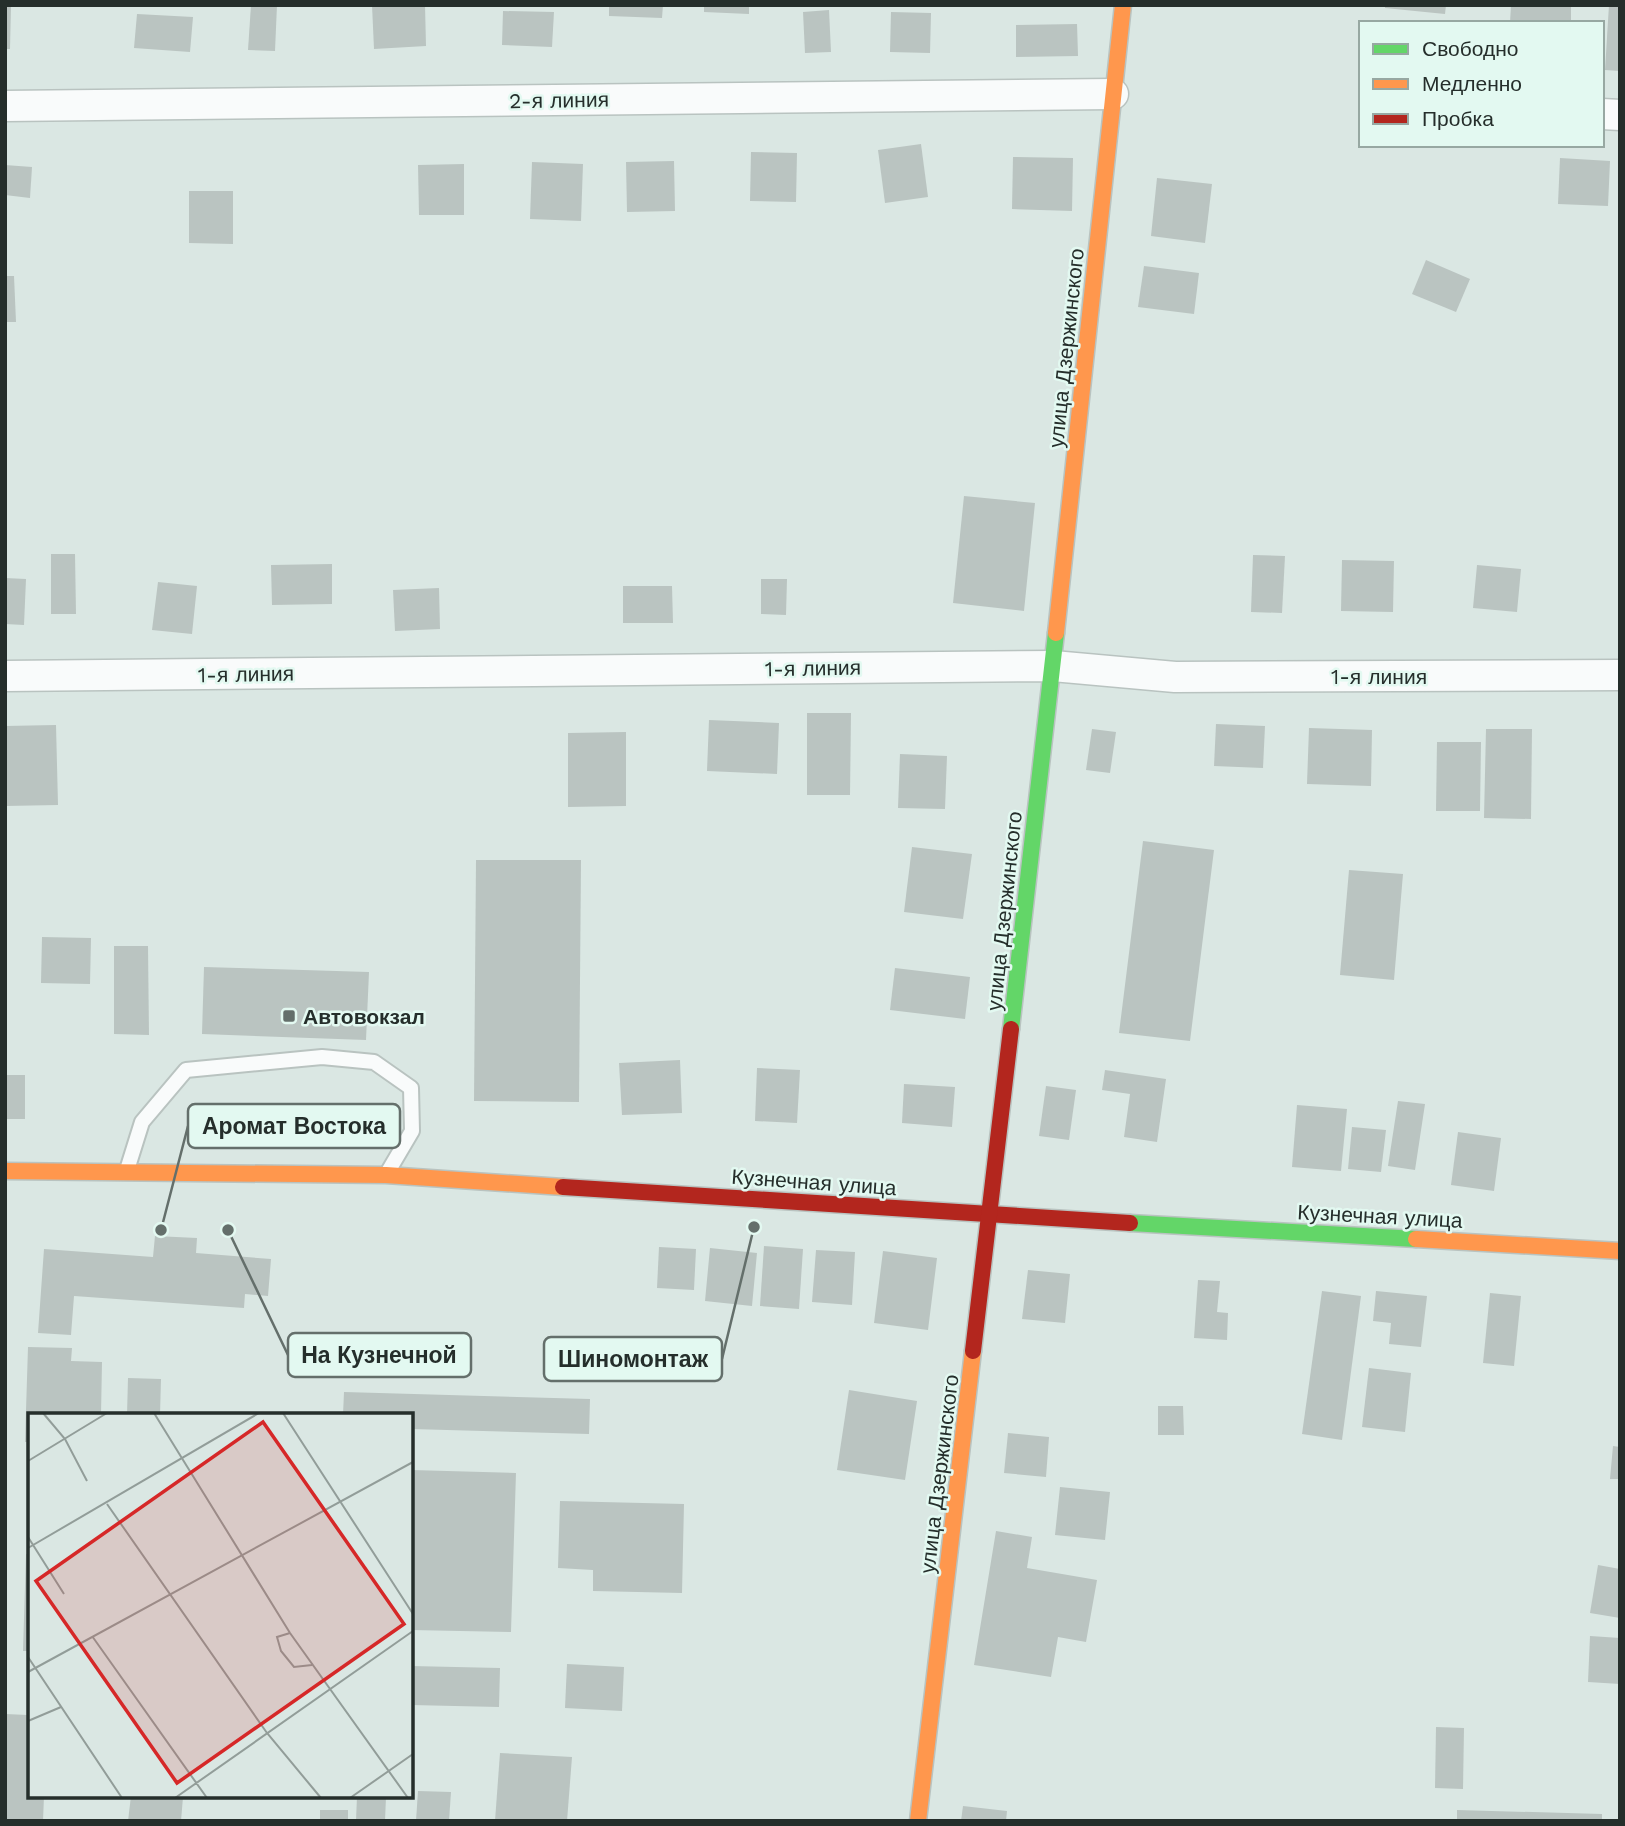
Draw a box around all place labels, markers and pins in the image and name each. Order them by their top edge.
place label: Автовокзал [303,1004,425,1029]
marker: Автовокзал [281,1008,297,1024]
callout: Аромат Востока [188,1104,400,1148]
callout: На Кузнечной [288,1333,471,1377]
callout: Шиномонтаж [544,1337,722,1381]

